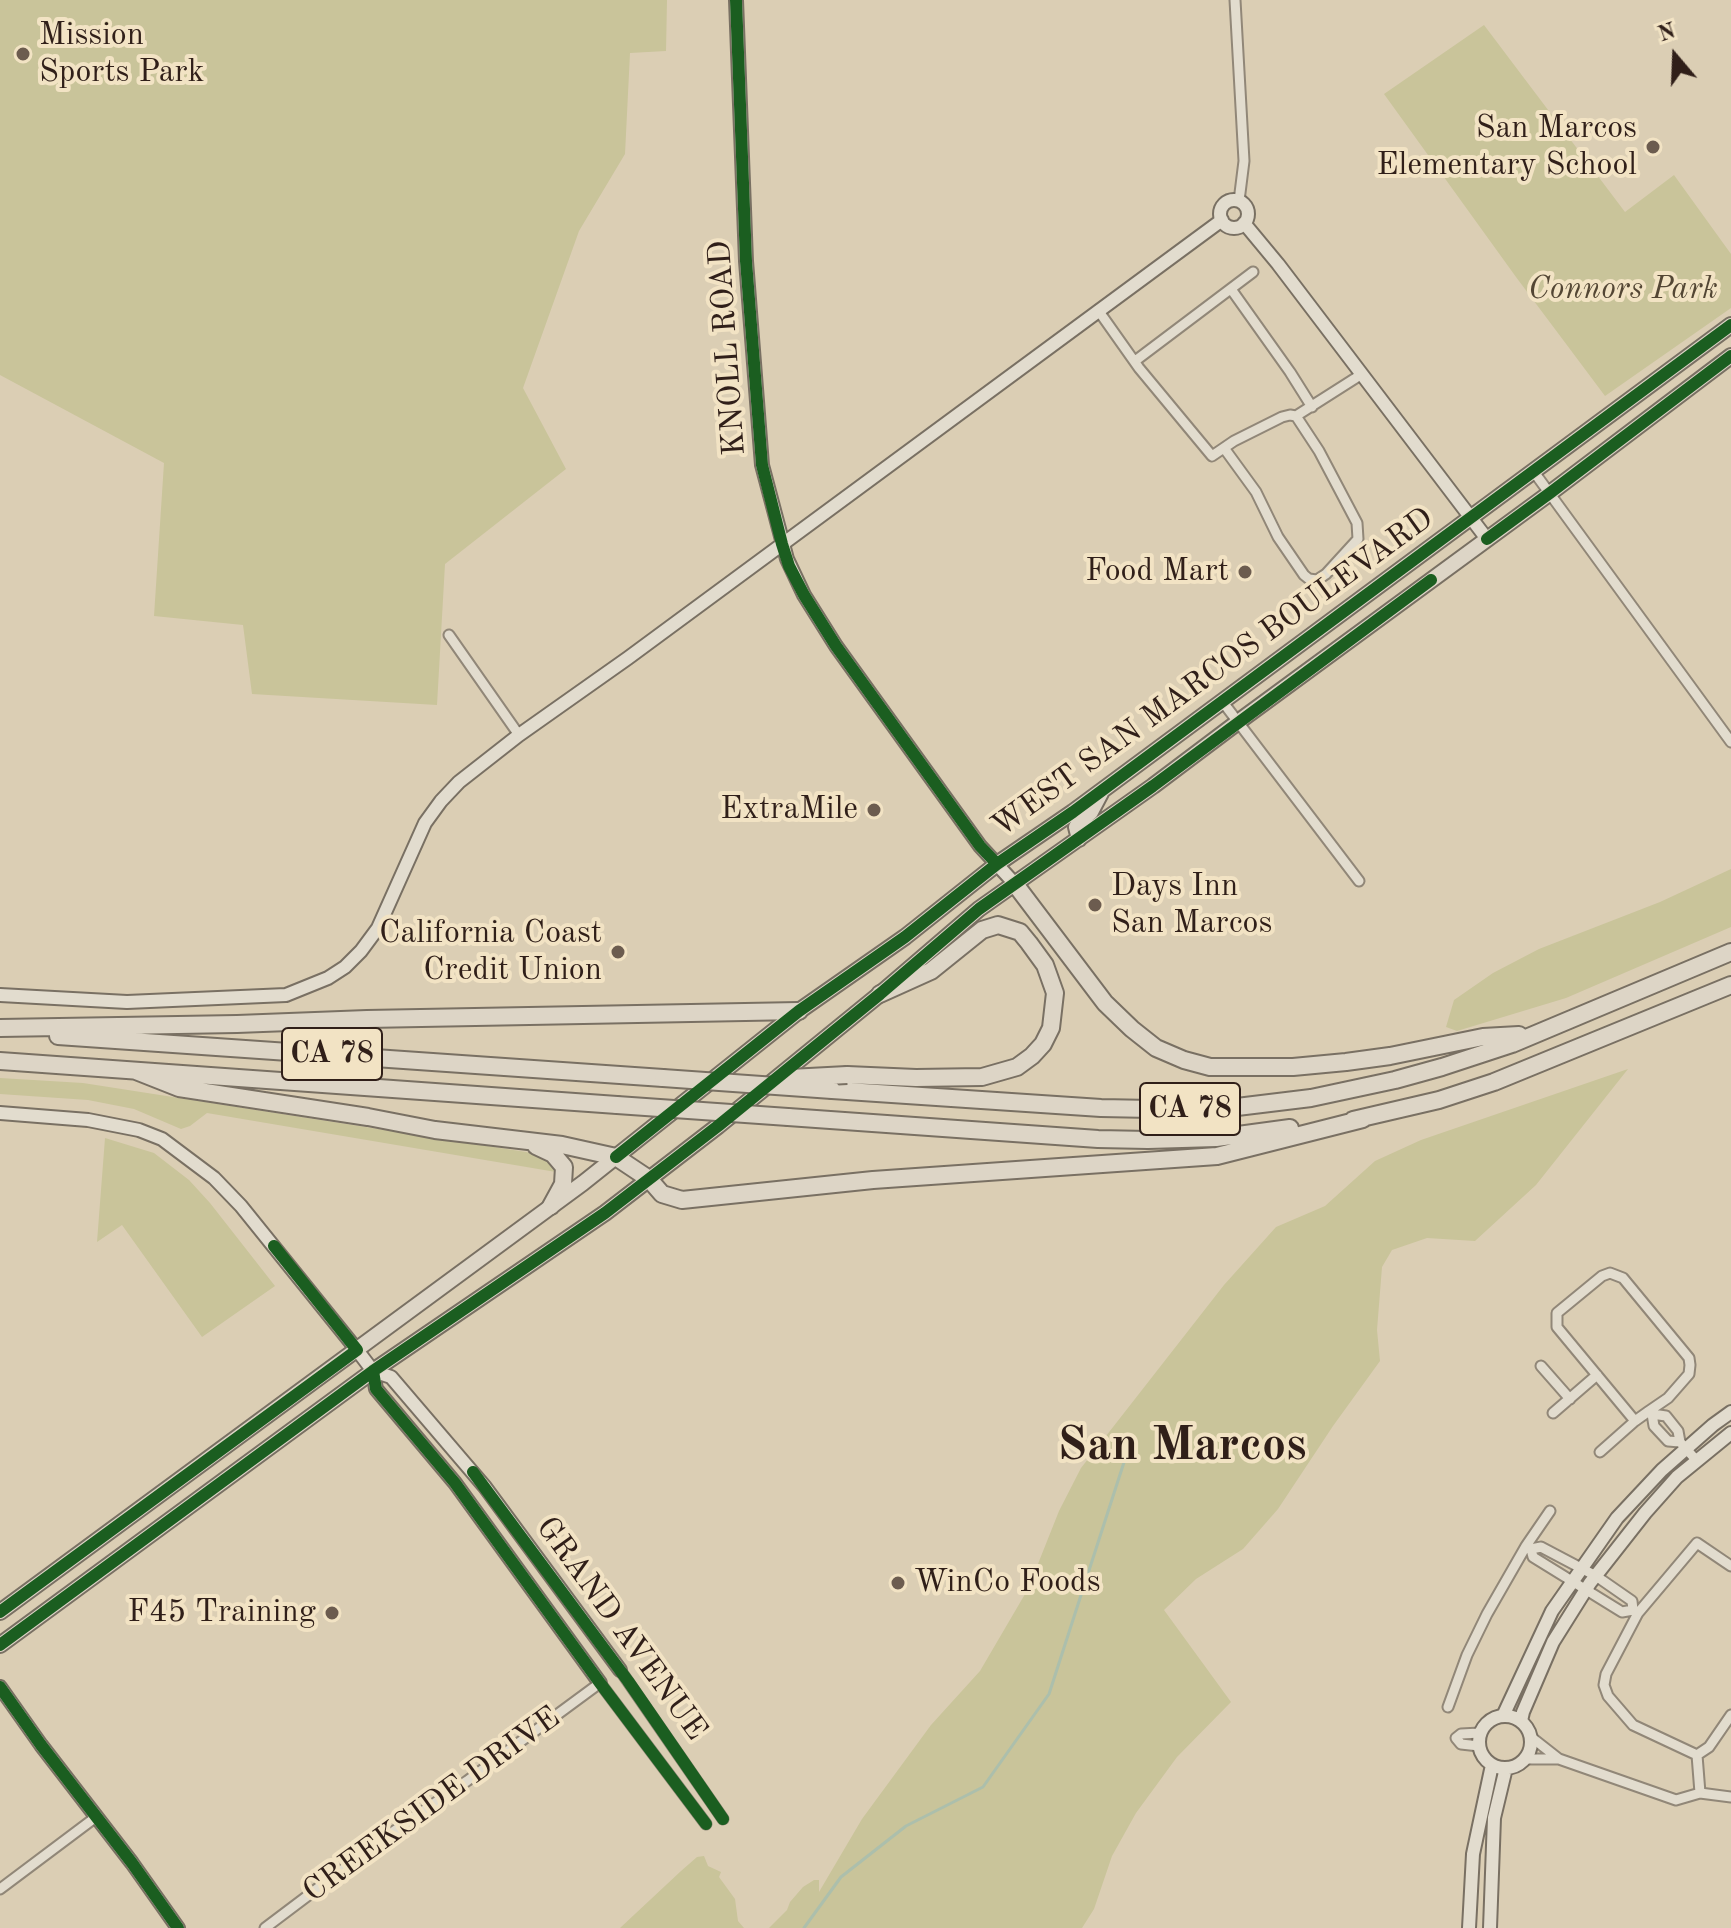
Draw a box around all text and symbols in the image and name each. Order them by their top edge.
north arrow [1635,16,1715,96]
place label: Mission Sports Park [39,17,204,92]
text: N [1656,20,1679,46]
marker: Mission Sports Park [14,45,32,63]
place label: San Marcos Elementary School [1377,110,1637,185]
marker: San Marcos Elementary School [1644,138,1662,156]
street label: KNOLL ROAD [701,239,755,457]
park label: Connors Park [1528,271,1718,309]
street label: WEST SAN MARCOS BOULEVARD [985,500,1441,846]
place label: Food Mart [1085,553,1229,591]
marker: Food Mart [1236,563,1254,581]
place label: ExtraMile [720,791,858,829]
marker: ExtraMile [865,801,883,819]
place label: Days Inn San Marcos [1111,868,1272,943]
marker: Days Inn San Marcos [1086,896,1104,914]
place label: California Coast Credit Union [379,915,602,990]
marker: California Coast Credit Union [609,943,627,961]
road number: CA 78 [282,1028,382,1080]
road number: CA 78 [1140,1083,1240,1135]
district label: San Marcos [1057,1417,1307,1475]
street label: GRAND AVENUE [527,1510,715,1748]
place label: WinCo Foods [914,1564,1101,1602]
marker: WinCo Foods [889,1574,907,1592]
place label: F45 Training [127,1594,316,1632]
marker: F45 Training [323,1604,341,1622]
street label: CREEKSIDE DRIVE [296,1699,568,1911]

